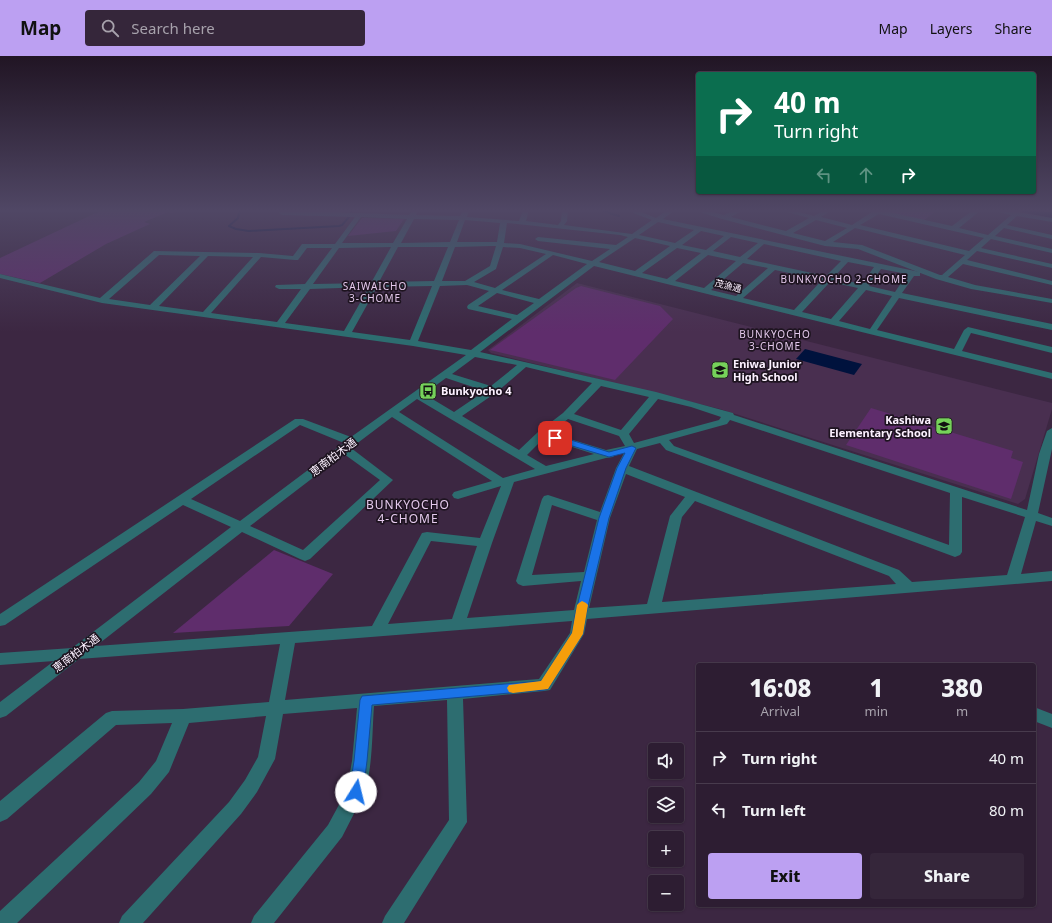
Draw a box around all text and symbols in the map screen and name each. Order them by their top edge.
search box [85,10,365,46]
text: Map [20,15,61,41]
icon: search [99,17,121,39]
text: Search here [131,18,215,38]
text: Map [879,19,908,38]
text: Layers [930,19,972,38]
text: Share [994,19,1032,38]
text: 40 m [774,83,841,121]
icon: right [708,88,760,140]
text: Turn right [774,119,858,143]
icon: left [813,164,835,186]
icon: ahead [855,164,877,186]
icon: right [897,164,919,186]
district label: BUNKYOCHO 2-CHOME [780,272,908,286]
street label: 茂漁通 [713,276,743,295]
district label: SAIWAICHO 3-CHOME [343,279,407,305]
district label: BUNKYOCHO 3-CHOME [739,327,811,353]
place label: Eniwa Junior High School [733,356,802,384]
school or university icon: Eniwa Junior High School [710,360,730,380]
bus stop icon: Bunkyocho 4 [418,381,438,401]
place label: Bunkyocho 4 [441,383,512,398]
place label: Kashiwa Elementary School [829,412,931,440]
school or university icon: Kashiwa Elementary School [934,416,954,436]
pin [538,421,572,455]
icon: arrive [544,427,566,449]
street label: 恵南柏木通 [306,434,359,479]
district label: BUNKYOCHO 4-CHOME [366,496,450,527]
street label: 恵南柏木通 [49,630,102,675]
text: 16:08 [749,671,811,704]
text: 1 [869,671,883,704]
text: 380 [941,671,983,704]
text: Arrival [760,702,800,720]
text: min [865,702,888,720]
text: m [956,702,968,720]
map controls [648,743,684,911]
button: sound [648,743,684,779]
icon: right [708,747,730,769]
text: Turn right [742,748,817,768]
text: 40 m [989,748,1024,768]
position arrow [335,771,377,813]
button: layers [648,787,684,823]
icon: left [708,799,730,821]
text: Turn left [742,800,806,820]
text: 80 m [989,800,1024,820]
button: + [648,831,684,867]
button: Exit [708,853,862,899]
button: Share [870,853,1024,899]
button: − [648,875,684,911]

